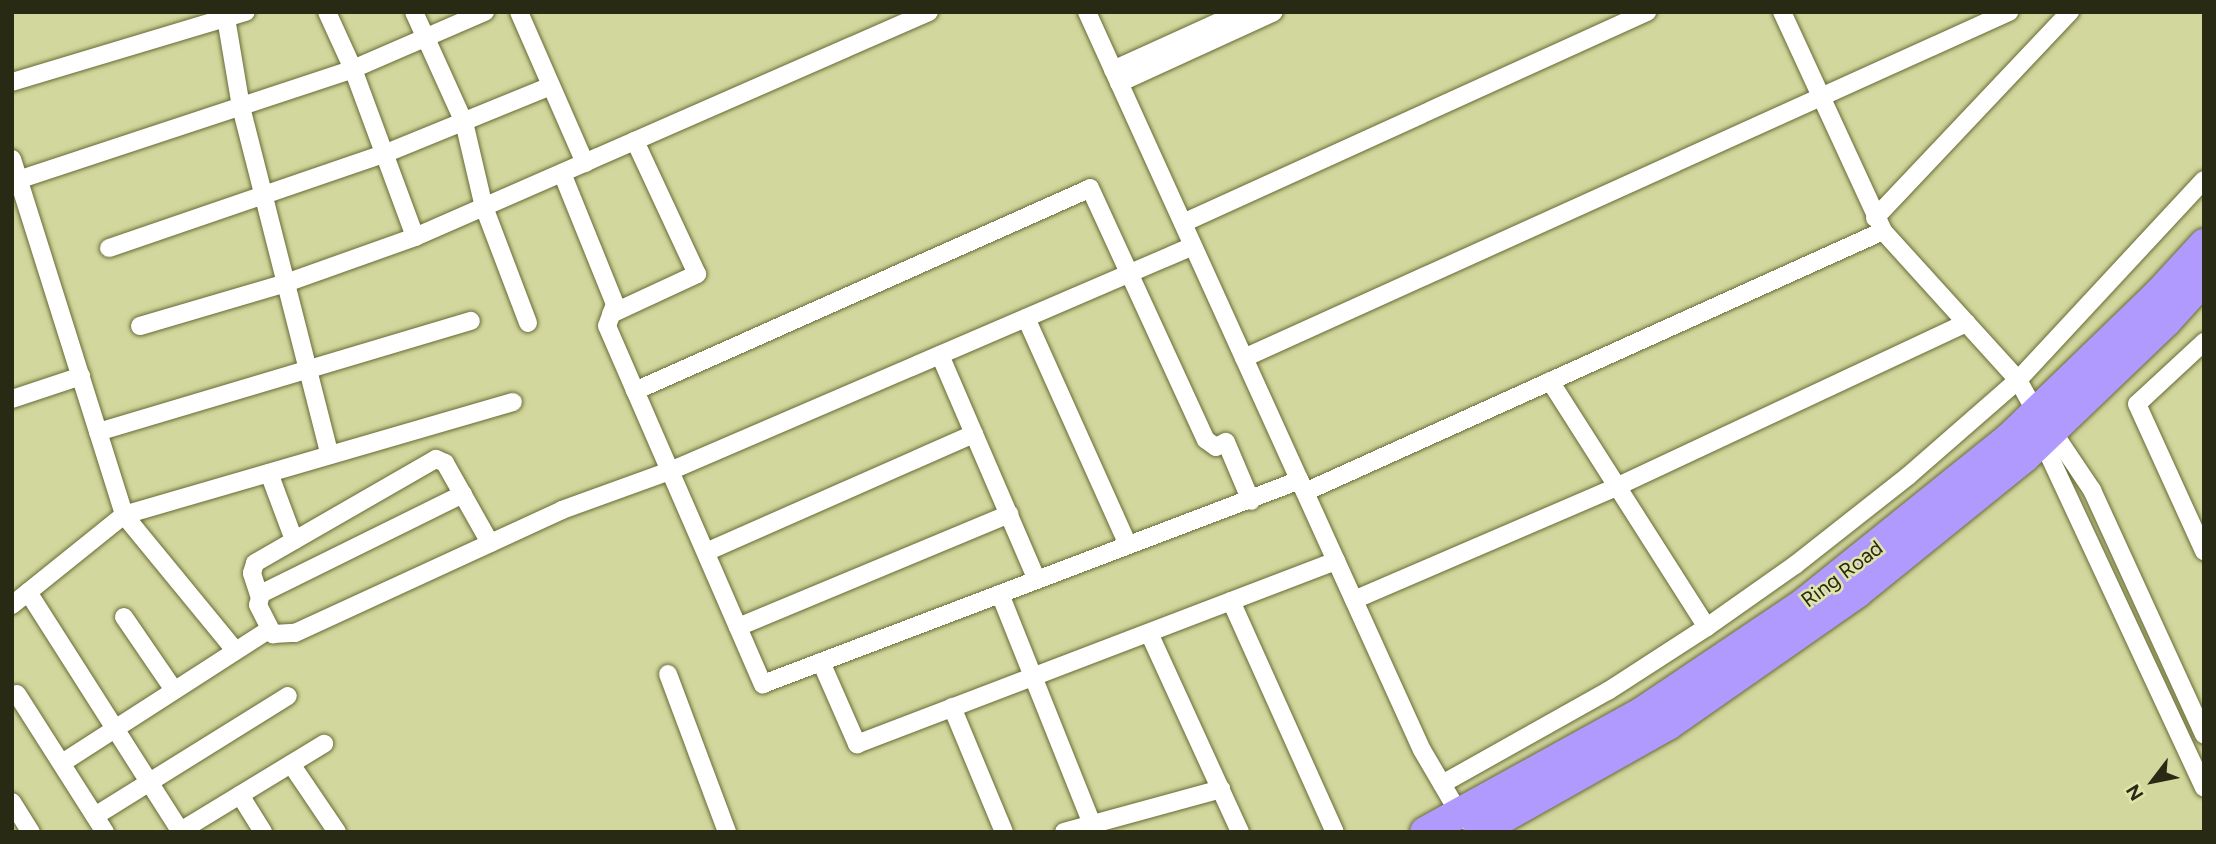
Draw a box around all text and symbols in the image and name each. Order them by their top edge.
street label: Ring Road [1796,535,1888,613]
north arrow [2118,746,2188,816]
text: N [2121,780,2148,805]

